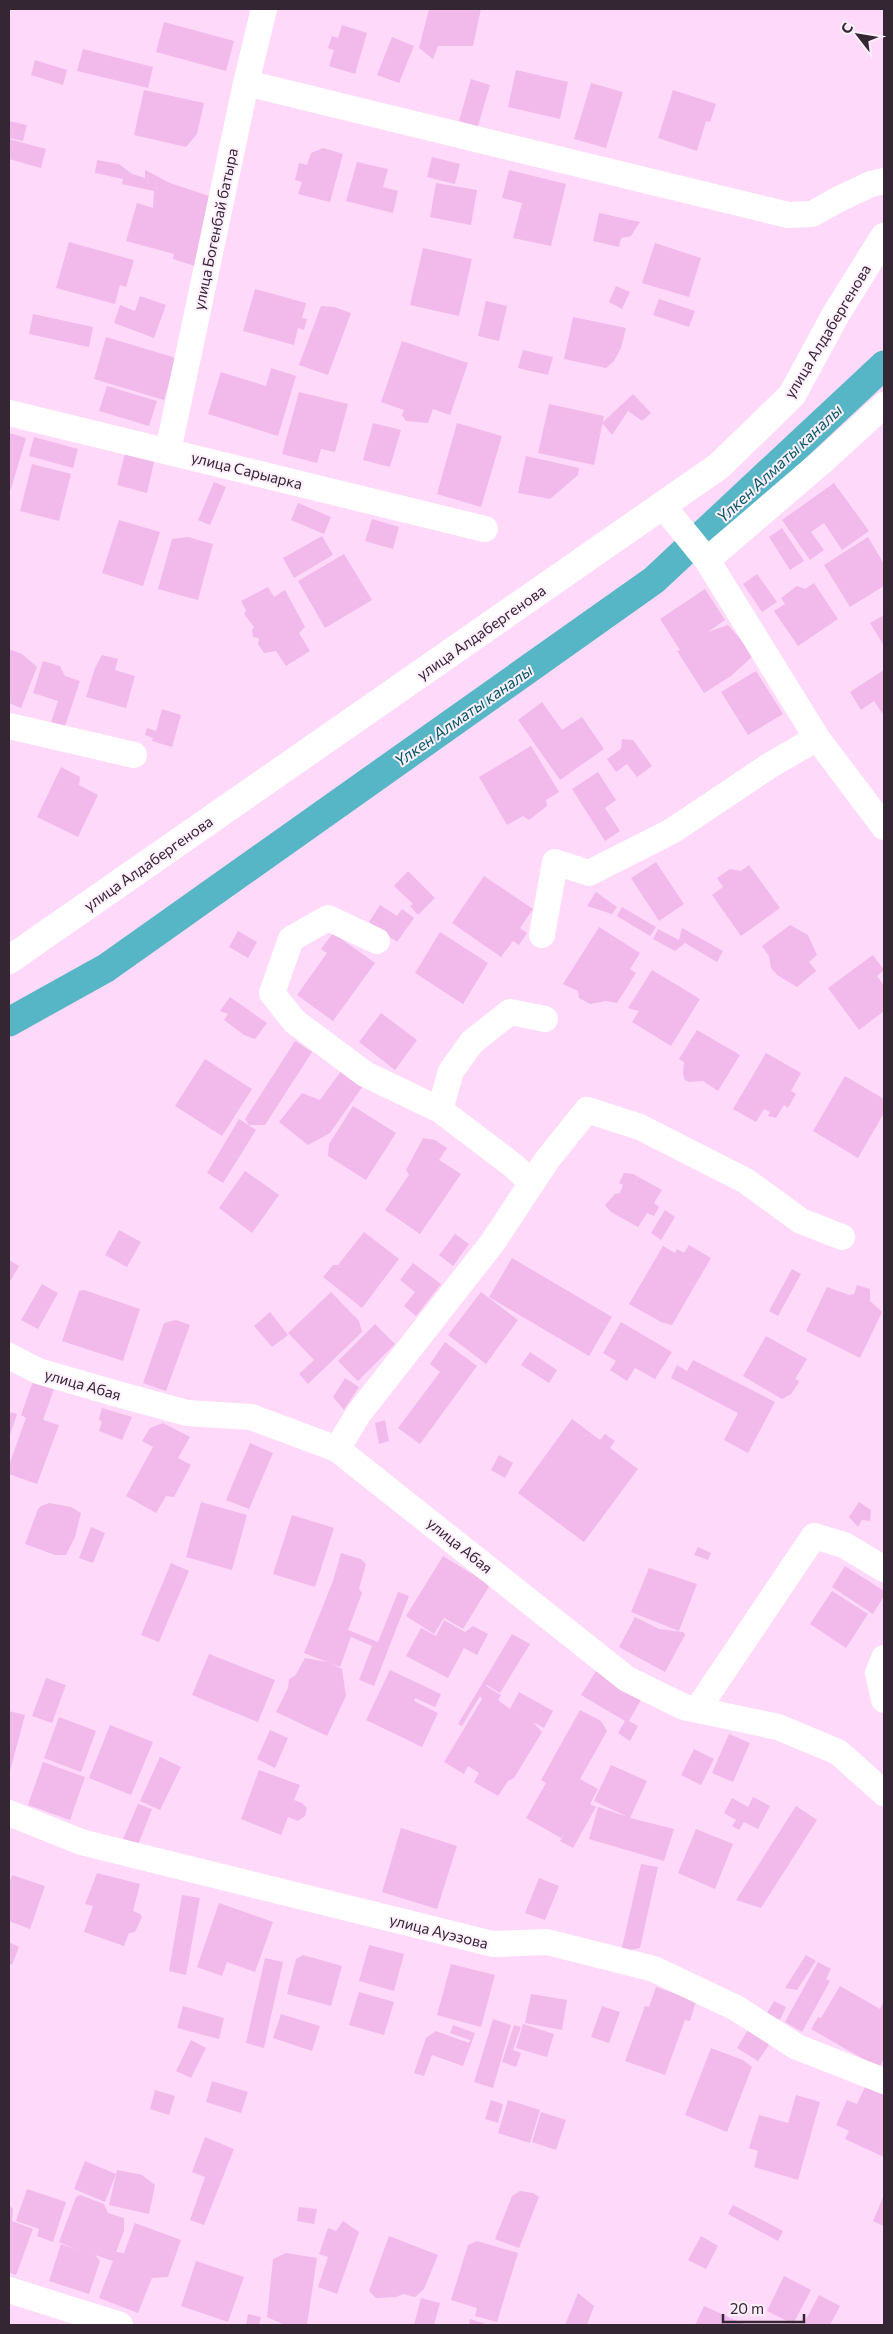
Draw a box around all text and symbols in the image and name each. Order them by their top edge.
north arrow [833,10,883,60]
text: С [837,20,856,37]
street label: улица Богенбай батыра [189,146,241,312]
street label: улица Алдабергенова [780,261,874,401]
water label: Үлкен Алматы каналы [712,400,846,526]
street label: улица Сарыарка [190,447,304,493]
street label: улица Алдабергенова [413,581,549,683]
water label: Үлкен Алматы каналы [390,660,536,770]
street label: улица Алдабергенова [80,812,216,914]
street label: улица Абая [43,1365,123,1403]
street label: улица Абая [424,1513,496,1577]
street label: улица Ауэзова [388,1910,490,1952]
scale bar [723,2292,804,2324]
text: 20 m [730,2299,764,2317]

